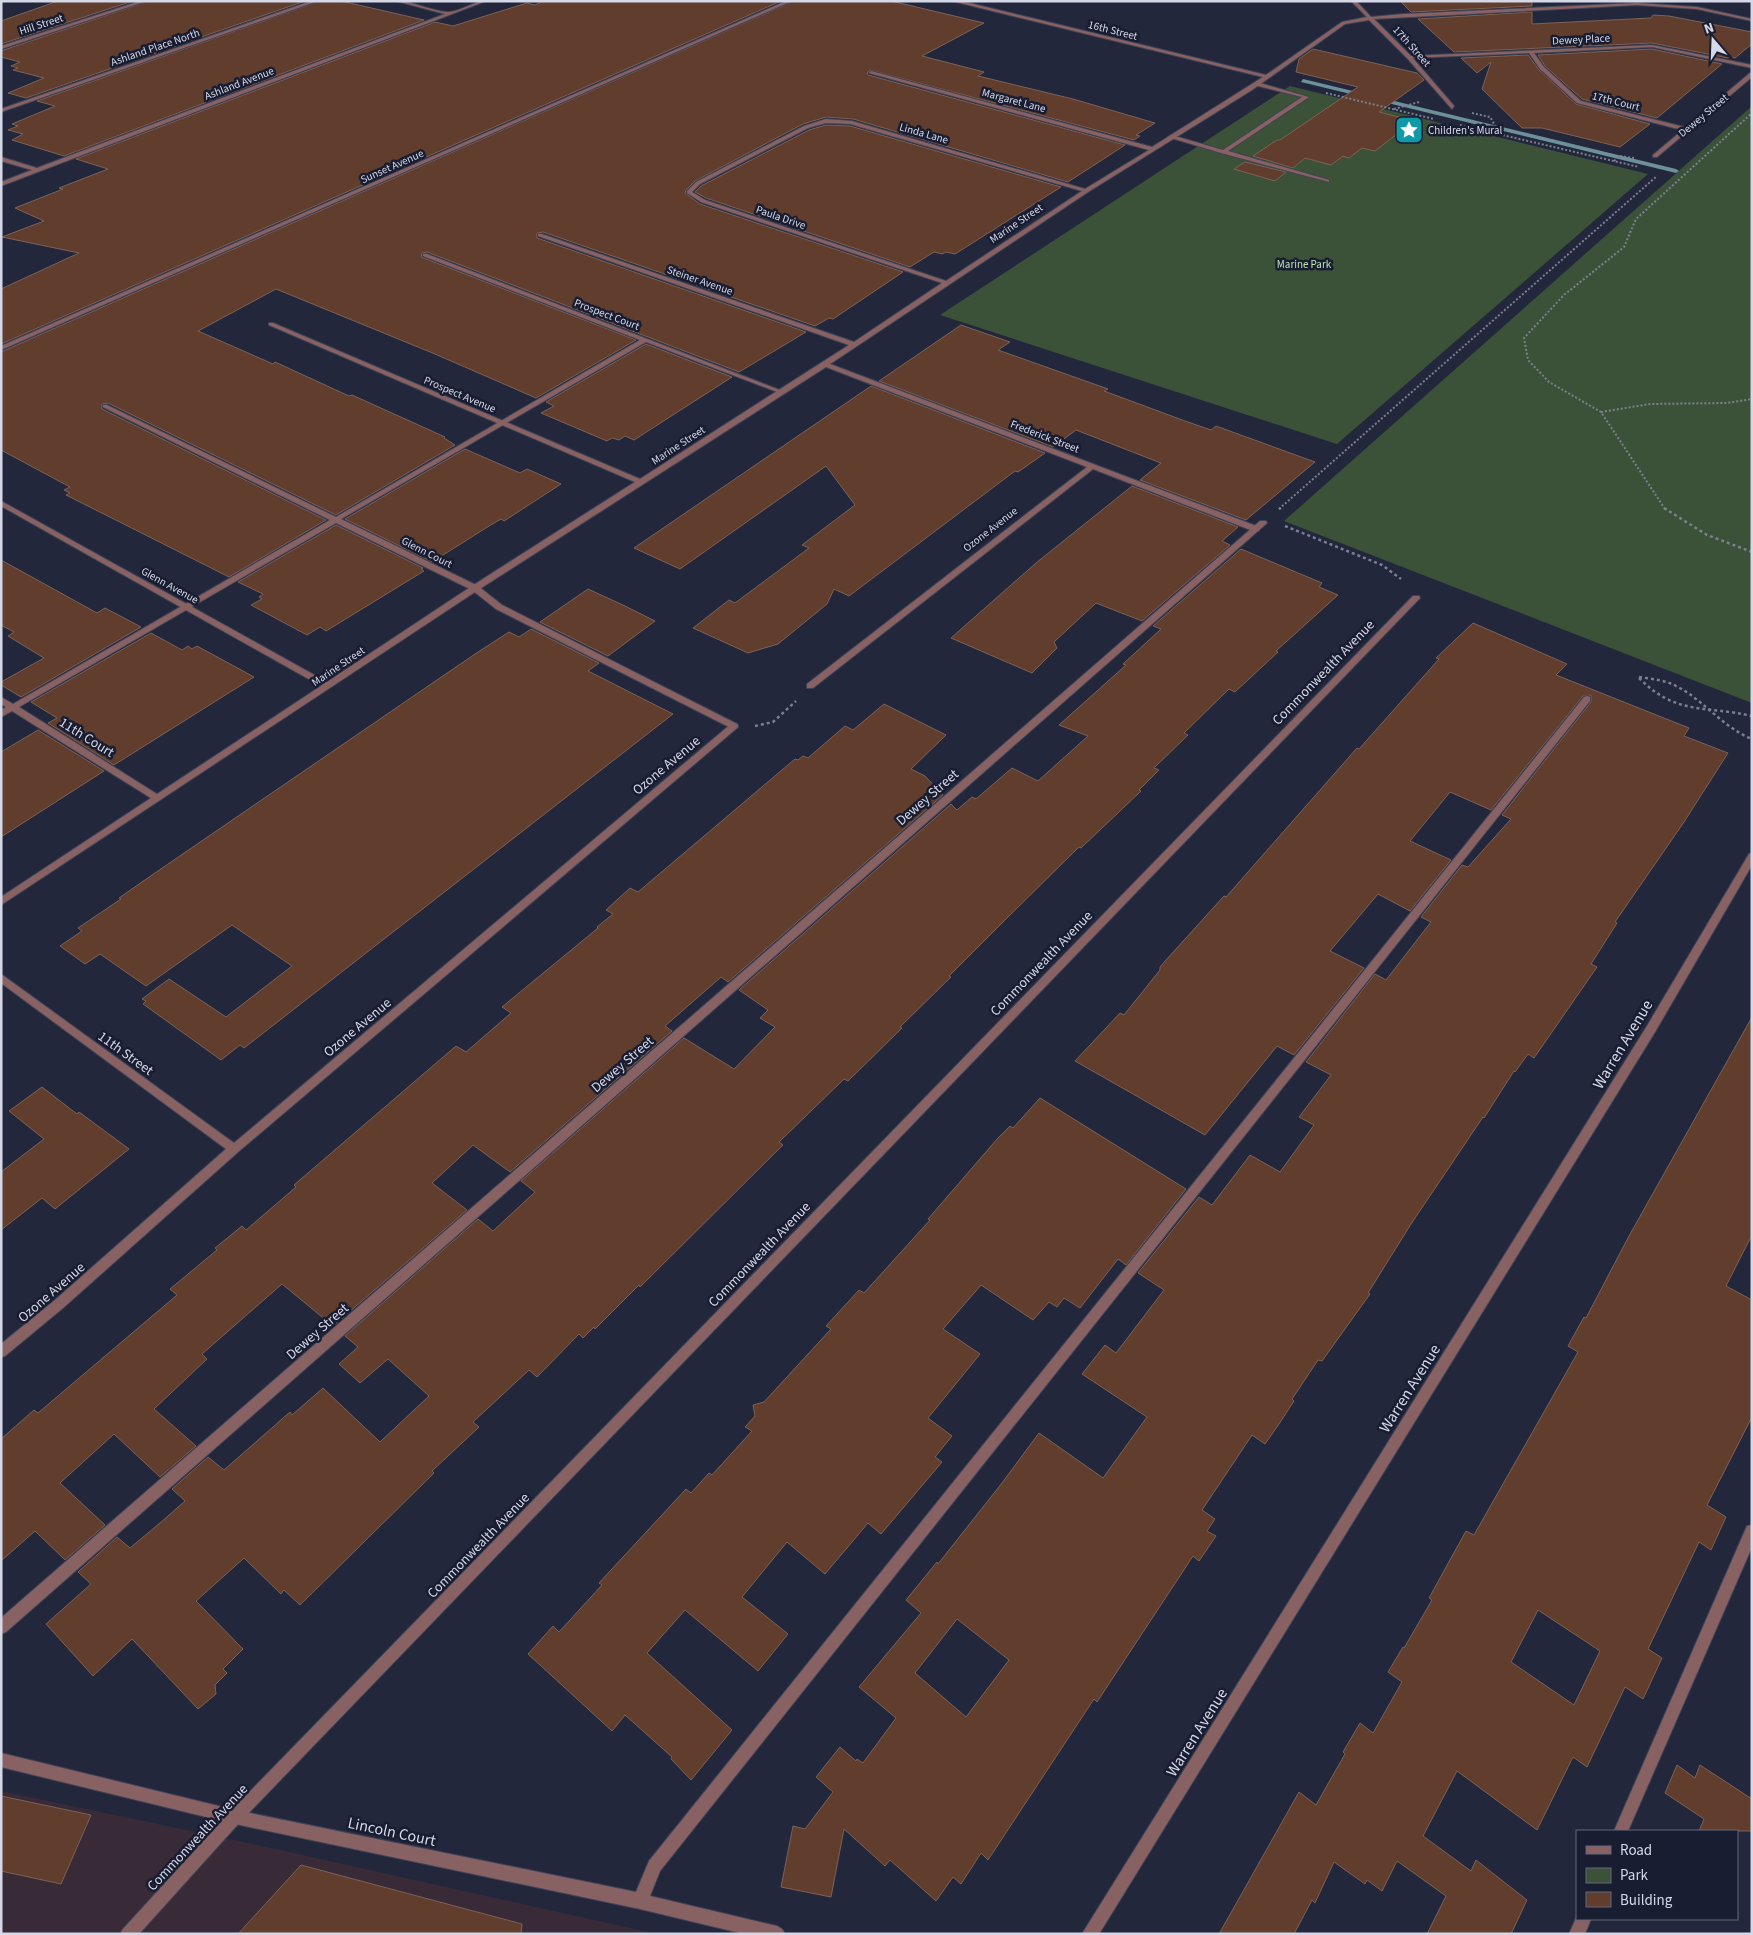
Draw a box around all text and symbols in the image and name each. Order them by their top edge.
street label: Hill Street [17,10,65,39]
north arrow [1688,15,1738,65]
street label: 16th Street [1087,17,1139,44]
text: N [1701,18,1717,40]
street label: 17th Street [1389,23,1434,70]
street label: Ashland Place North [109,25,202,70]
street label: Dewey Place [1552,30,1611,49]
street label: Ashland Avenue [202,63,277,104]
street label: Margaret Lane [980,85,1048,116]
street label: 17th Court [1590,88,1642,115]
street label: Dewey Street [1675,90,1732,141]
place icon: Children's Mural [1394,115,1424,145]
street label: Linda Lane [898,119,951,148]
place label: Children's Mural [1428,123,1502,138]
street label: Sunset Avenue [358,146,427,187]
street label: Marine Street [987,200,1046,247]
street label: Paula Drive [754,202,808,233]
park label: Marine Park [1277,257,1332,272]
street label: Steiner Avenue [665,262,735,299]
street label: Prospect Court [572,295,642,334]
street label: Prospect Avenue [422,373,499,417]
street label: Frederick Street [1008,416,1082,457]
street label: Marine Street [648,422,708,468]
street label: Ozone Avenue [960,503,1021,555]
street label: Glenn Court [399,533,455,572]
street label: Glenn Avenue [138,564,201,608]
street label: Commonwealth Avenue [1268,615,1379,730]
street label: Marine Street [309,643,368,690]
street label: 11th Court [55,713,118,763]
street label: Ozone Avenue [628,731,705,800]
street label: Dewey Street [892,765,963,831]
street label: Commonwealth Avenue [986,906,1097,1021]
street label: Ozone Avenue [319,993,396,1062]
street label: Warren Avenue [1588,996,1658,1093]
street label: 11th Street [94,1027,157,1081]
street label: Dewey Street [587,1032,658,1098]
street label: Commonwealth Avenue [704,1197,815,1312]
street label: Ozone Avenue [14,1258,90,1328]
street label: Dewey Street [282,1299,353,1365]
street label: Warren Avenue [1374,1340,1446,1437]
street label: Commonwealth Avenue [423,1488,534,1603]
street label: Warren Avenue [1161,1684,1233,1781]
street label: Commonwealth Avenue [143,1780,253,1896]
street label: Lincoln Court [346,1812,438,1852]
legend [1576,1830,1738,1920]
text: Road [1620,1840,1652,1861]
text: Park [1620,1865,1649,1886]
text: Building [1620,1890,1673,1911]

